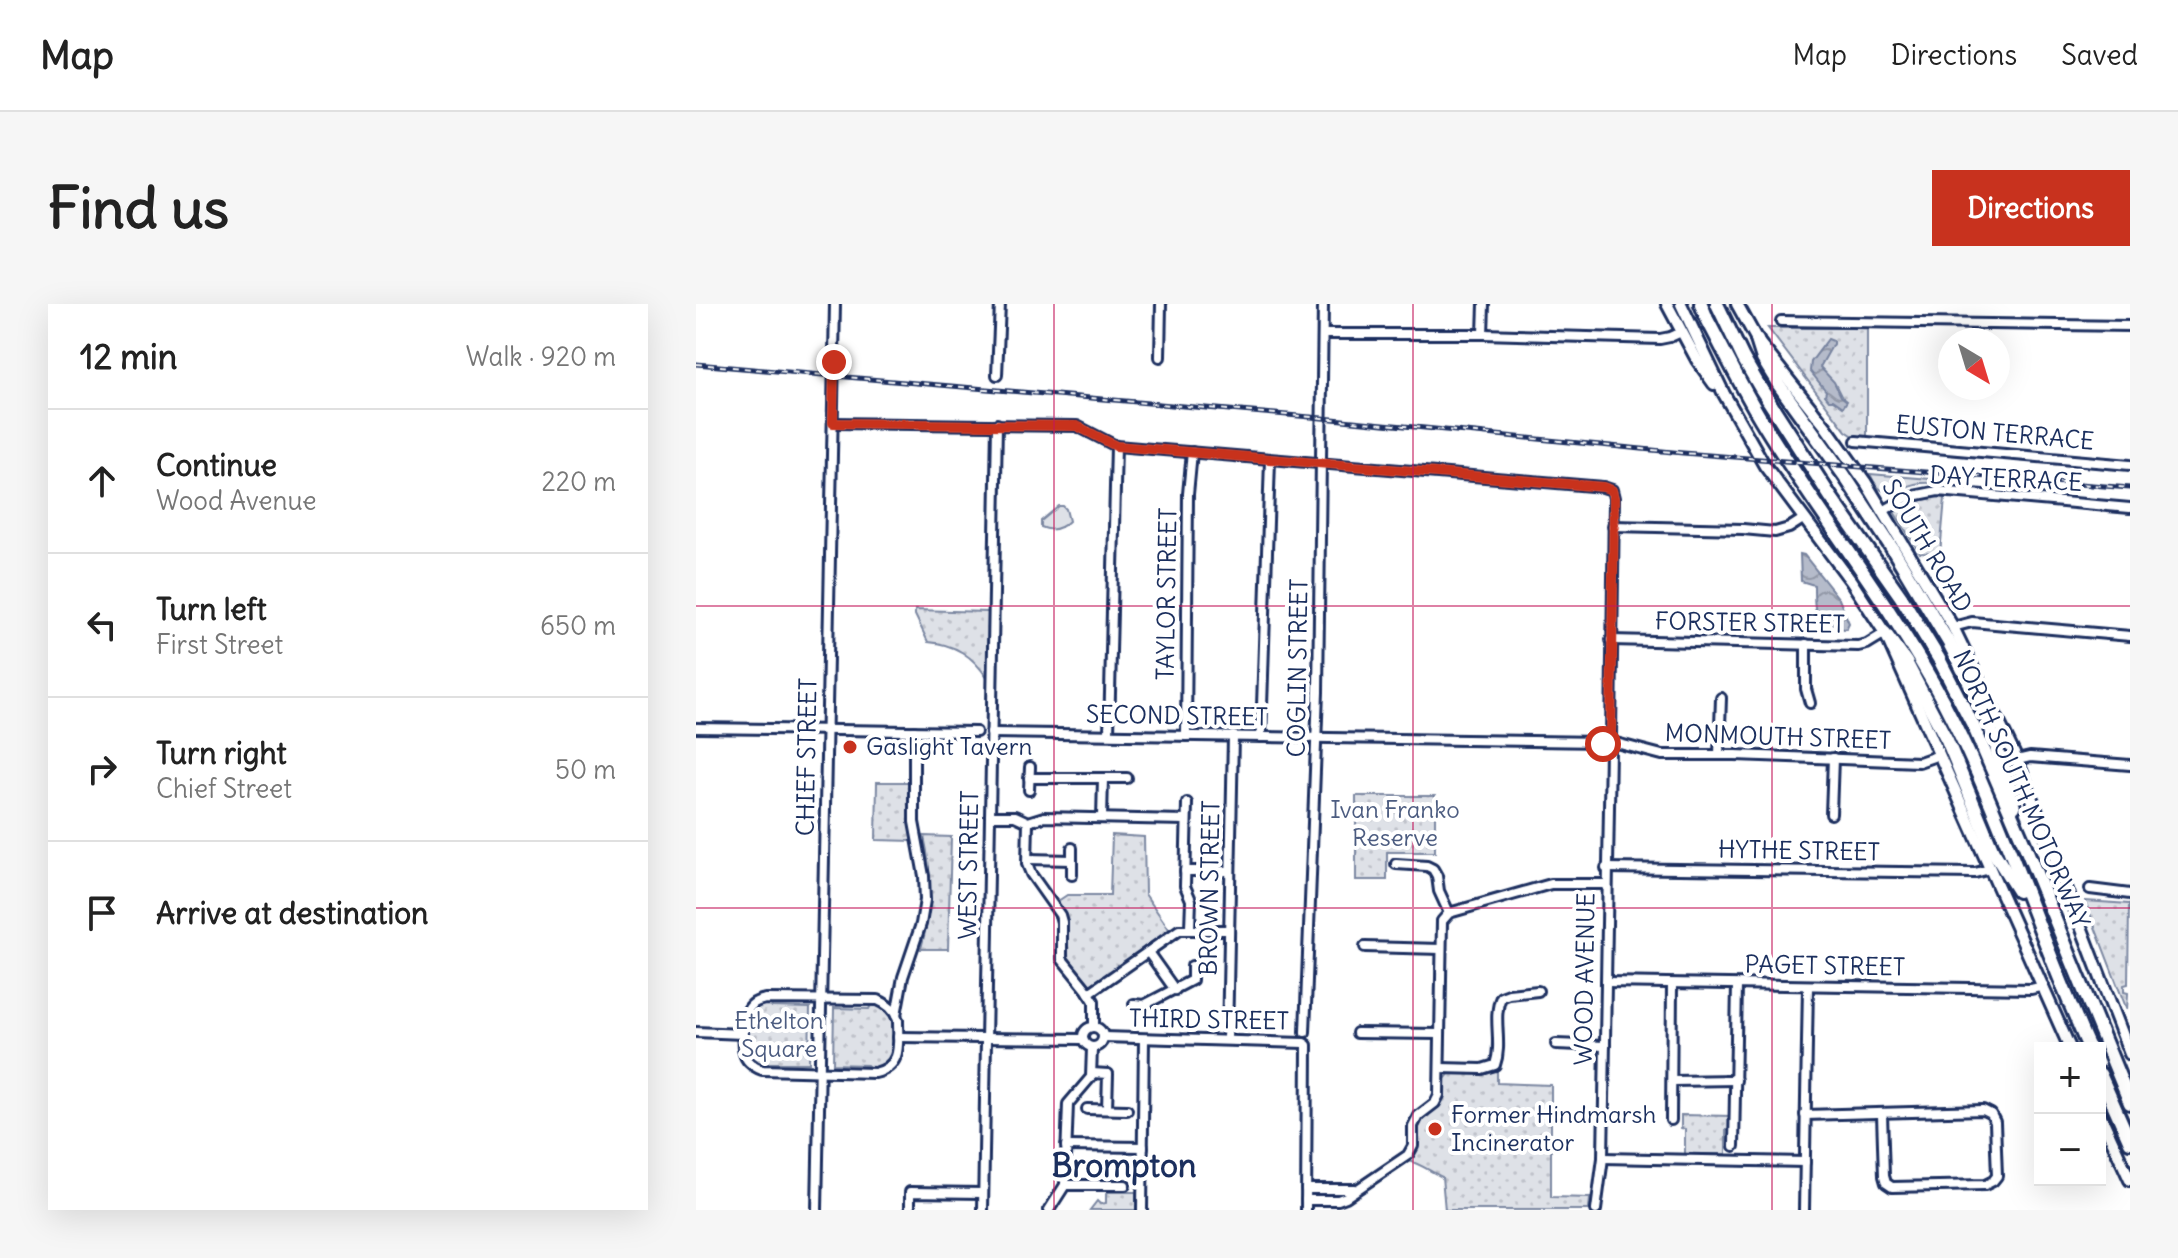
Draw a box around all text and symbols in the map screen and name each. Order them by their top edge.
text: Map [40,32,114,79]
text: Map [1792,37,1847,73]
text: Directions [1891,37,2017,73]
text: Saved [2061,37,2138,73]
button: Directions [1932,170,2130,246]
text: Find us [48,173,229,243]
north arrow [1938,328,2010,400]
text: 12 min [80,335,177,378]
text: Walk · 920 m [466,340,616,373]
route end [816,344,852,380]
street label: EUSTON TERRACE [1895,408,2095,456]
text: Continue [156,446,277,484]
icon: ahead [80,459,124,503]
street label: DAY TERRACE [1929,459,2083,497]
text: 220 m [541,465,616,498]
street label: SOUTH ROAD [1876,473,1979,617]
text: Wood Avenue [156,484,317,517]
street label: TAYLOR STREET [1149,507,1183,681]
street label: COGLIN STREET [1280,578,1314,758]
text: Turn left [156,590,267,628]
icon: left [80,603,124,647]
street label: FORSTER STREET [1655,605,1845,639]
text: 650 m [540,609,616,642]
text: First Street [156,628,283,661]
street label: NORTH SOUTH MOTORWAY [1947,645,2097,932]
street label: CHIEF STREET [790,678,822,836]
street label: SECOND STREET [1086,698,1268,732]
street label: MONMOUTH STREET [1664,717,1892,755]
route start [1585,726,1621,762]
place label: Gaslight Tavern [866,731,1033,761]
text: Turn right [156,734,287,772]
marker: Gaslight Tavern [841,738,859,756]
icon: right [80,747,124,791]
text: 50 m [555,753,616,786]
text: Chief Street [156,772,292,805]
street label: WEST STREET [952,790,984,940]
park label: Ivan Franko Reserve [1330,794,1460,852]
street label: BROWN STREET [1192,800,1226,976]
street label: HYTHE STREET [1718,834,1880,866]
icon: arrive [80,891,124,935]
street label: WOOD AVENUE [1567,892,1601,1066]
text: Arrive at destination [156,894,428,932]
street label: PAGET STREET [1744,949,1906,981]
street label: THIRD STREET [1129,1003,1289,1035]
park label: Ethelton Square [734,1005,824,1063]
map controls [2034,1042,2106,1186]
button: + [2034,1042,2106,1114]
place label: Former Hindmarsh Incinerator [1451,1099,1656,1157]
button: − [2034,1114,2106,1186]
marker: Former Hindmarsh Incinerator [1426,1120,1444,1138]
district label: Brompton [1051,1145,1197,1186]

